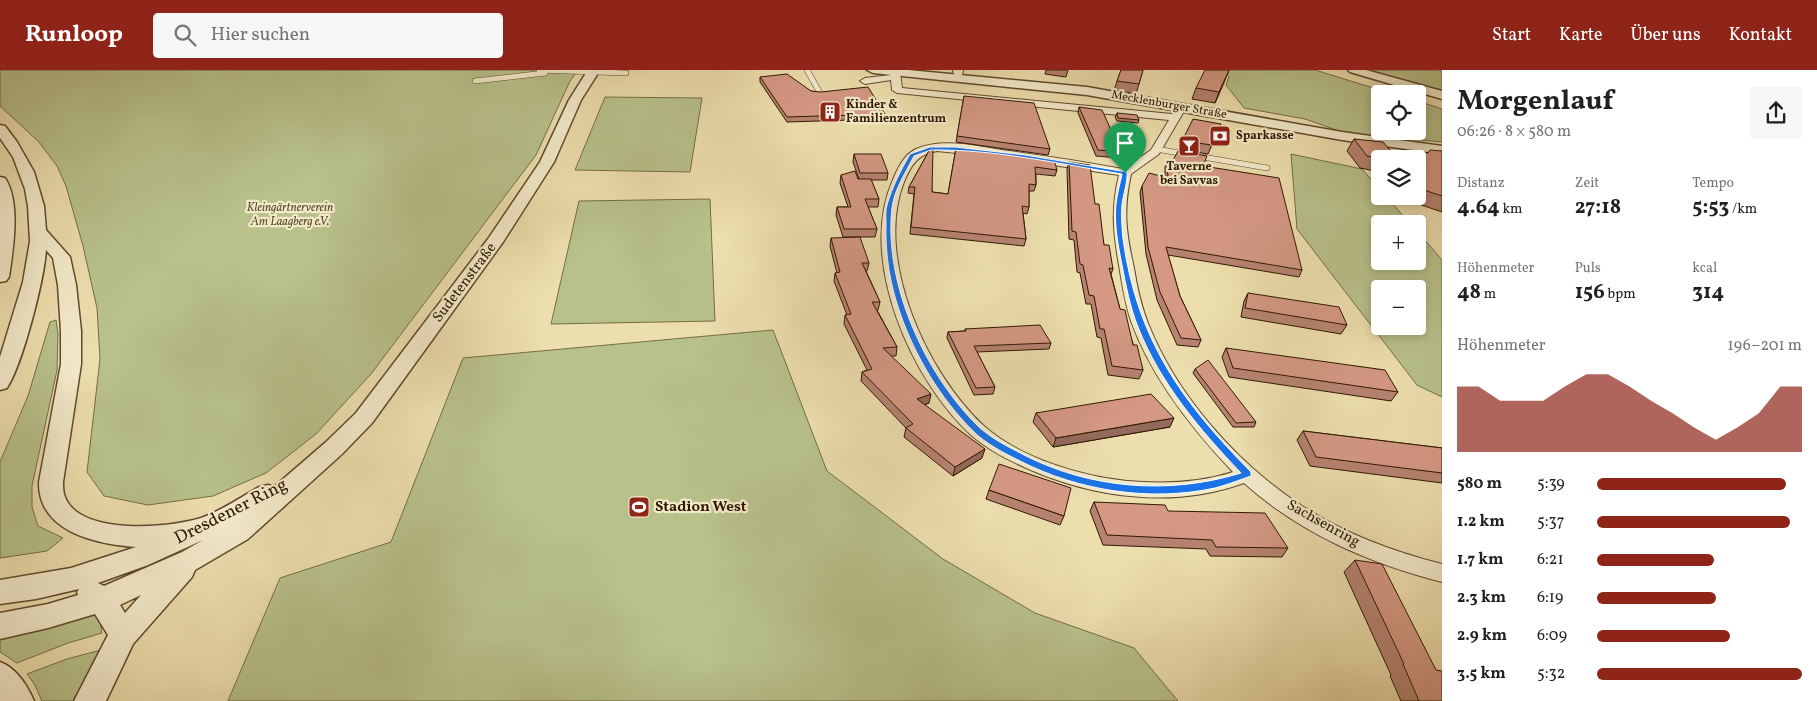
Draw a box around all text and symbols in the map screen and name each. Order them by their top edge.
search box [153,13,503,58]
text: Runloop [25,18,123,52]
icon: search [171,21,199,49]
text: Hier suchen [211,22,310,48]
text: Start [1492,23,1531,48]
text: Karte [1559,23,1603,48]
text: Über uns [1631,23,1701,48]
text: Kontakt [1729,23,1792,48]
text: Morgenlauf [1457,82,1614,121]
map controls [1371,85,1426,335]
button: locate [1371,85,1426,140]
street label: Mecklenburger Straße [1110,87,1228,123]
button: share [1750,87,1802,139]
place label: Kinder & Familienzentrum [846,97,947,127]
building icon: Kinder & Familienzentrum [818,100,842,124]
text: 06:26 · 8 × 580 m [1457,121,1571,143]
pin [1104,122,1146,173]
bank icon: Sparkasse [1208,124,1232,148]
place label: Sparkasse [1236,128,1294,144]
icon: arrive [1111,129,1139,157]
bar icon: Taverne bei Savvas [1177,134,1201,158]
button: layers [1371,150,1426,205]
place label: Taverne bei Savvas [1160,159,1219,189]
text: Distanz [1457,174,1505,193]
text: Zeit [1575,174,1599,193]
text: Tempo [1692,174,1734,193]
text: 4.64 [1457,193,1500,222]
text: 27:18 [1575,193,1621,222]
text: 5:53 [1692,193,1729,222]
park label: Kleingärtnerverein Am Laagberg e.V. [247,200,333,230]
text: km [1500,200,1522,219]
text: /km [1729,200,1757,219]
button: + [1371,215,1426,270]
street label: Sudetenstraße [428,239,502,327]
text: Höhenmeter [1457,259,1535,278]
text: Puls [1575,259,1601,278]
text: kcal [1692,259,1717,278]
text: 48 [1457,278,1481,307]
text: 156 [1575,278,1605,307]
text: 314 [1692,278,1724,307]
button: − [1371,280,1426,335]
text: m [1481,285,1496,304]
text: bpm [1605,285,1636,304]
text: Höhenmeter [1457,335,1546,357]
text: 196–201 m [1728,335,1802,357]
street label: Dresdener Ring [170,473,292,551]
text: 580 m [1457,473,1502,495]
text: 5:39 [1537,473,1565,495]
sports icon: Stadion West [627,495,651,519]
street label: Sachsenring [1283,495,1364,553]
place label: Stadion West [655,497,747,518]
text: 1.2 km [1457,511,1505,533]
text: 5:37 [1537,511,1564,533]
text: 1.7 km [1457,549,1504,571]
text: 6:21 [1537,549,1564,571]
text: 2.3 km [1457,587,1506,609]
text: 6:19 [1537,587,1563,609]
text: 2.9 km [1457,625,1507,647]
text: 6:09 [1537,625,1567,647]
text: 3.5 km [1457,663,1506,685]
text: 5:32 [1537,663,1565,685]

